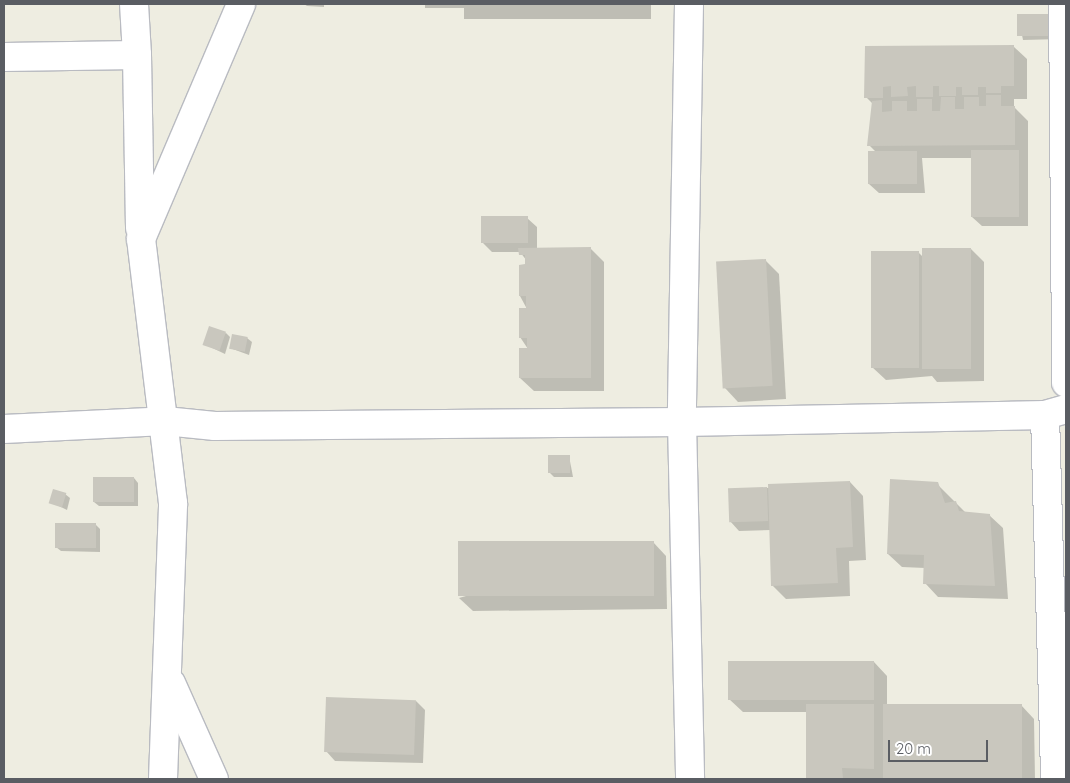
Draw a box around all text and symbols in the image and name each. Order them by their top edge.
scale bar [890,730,990,762]
text: 20 m [896,739,931,758]

